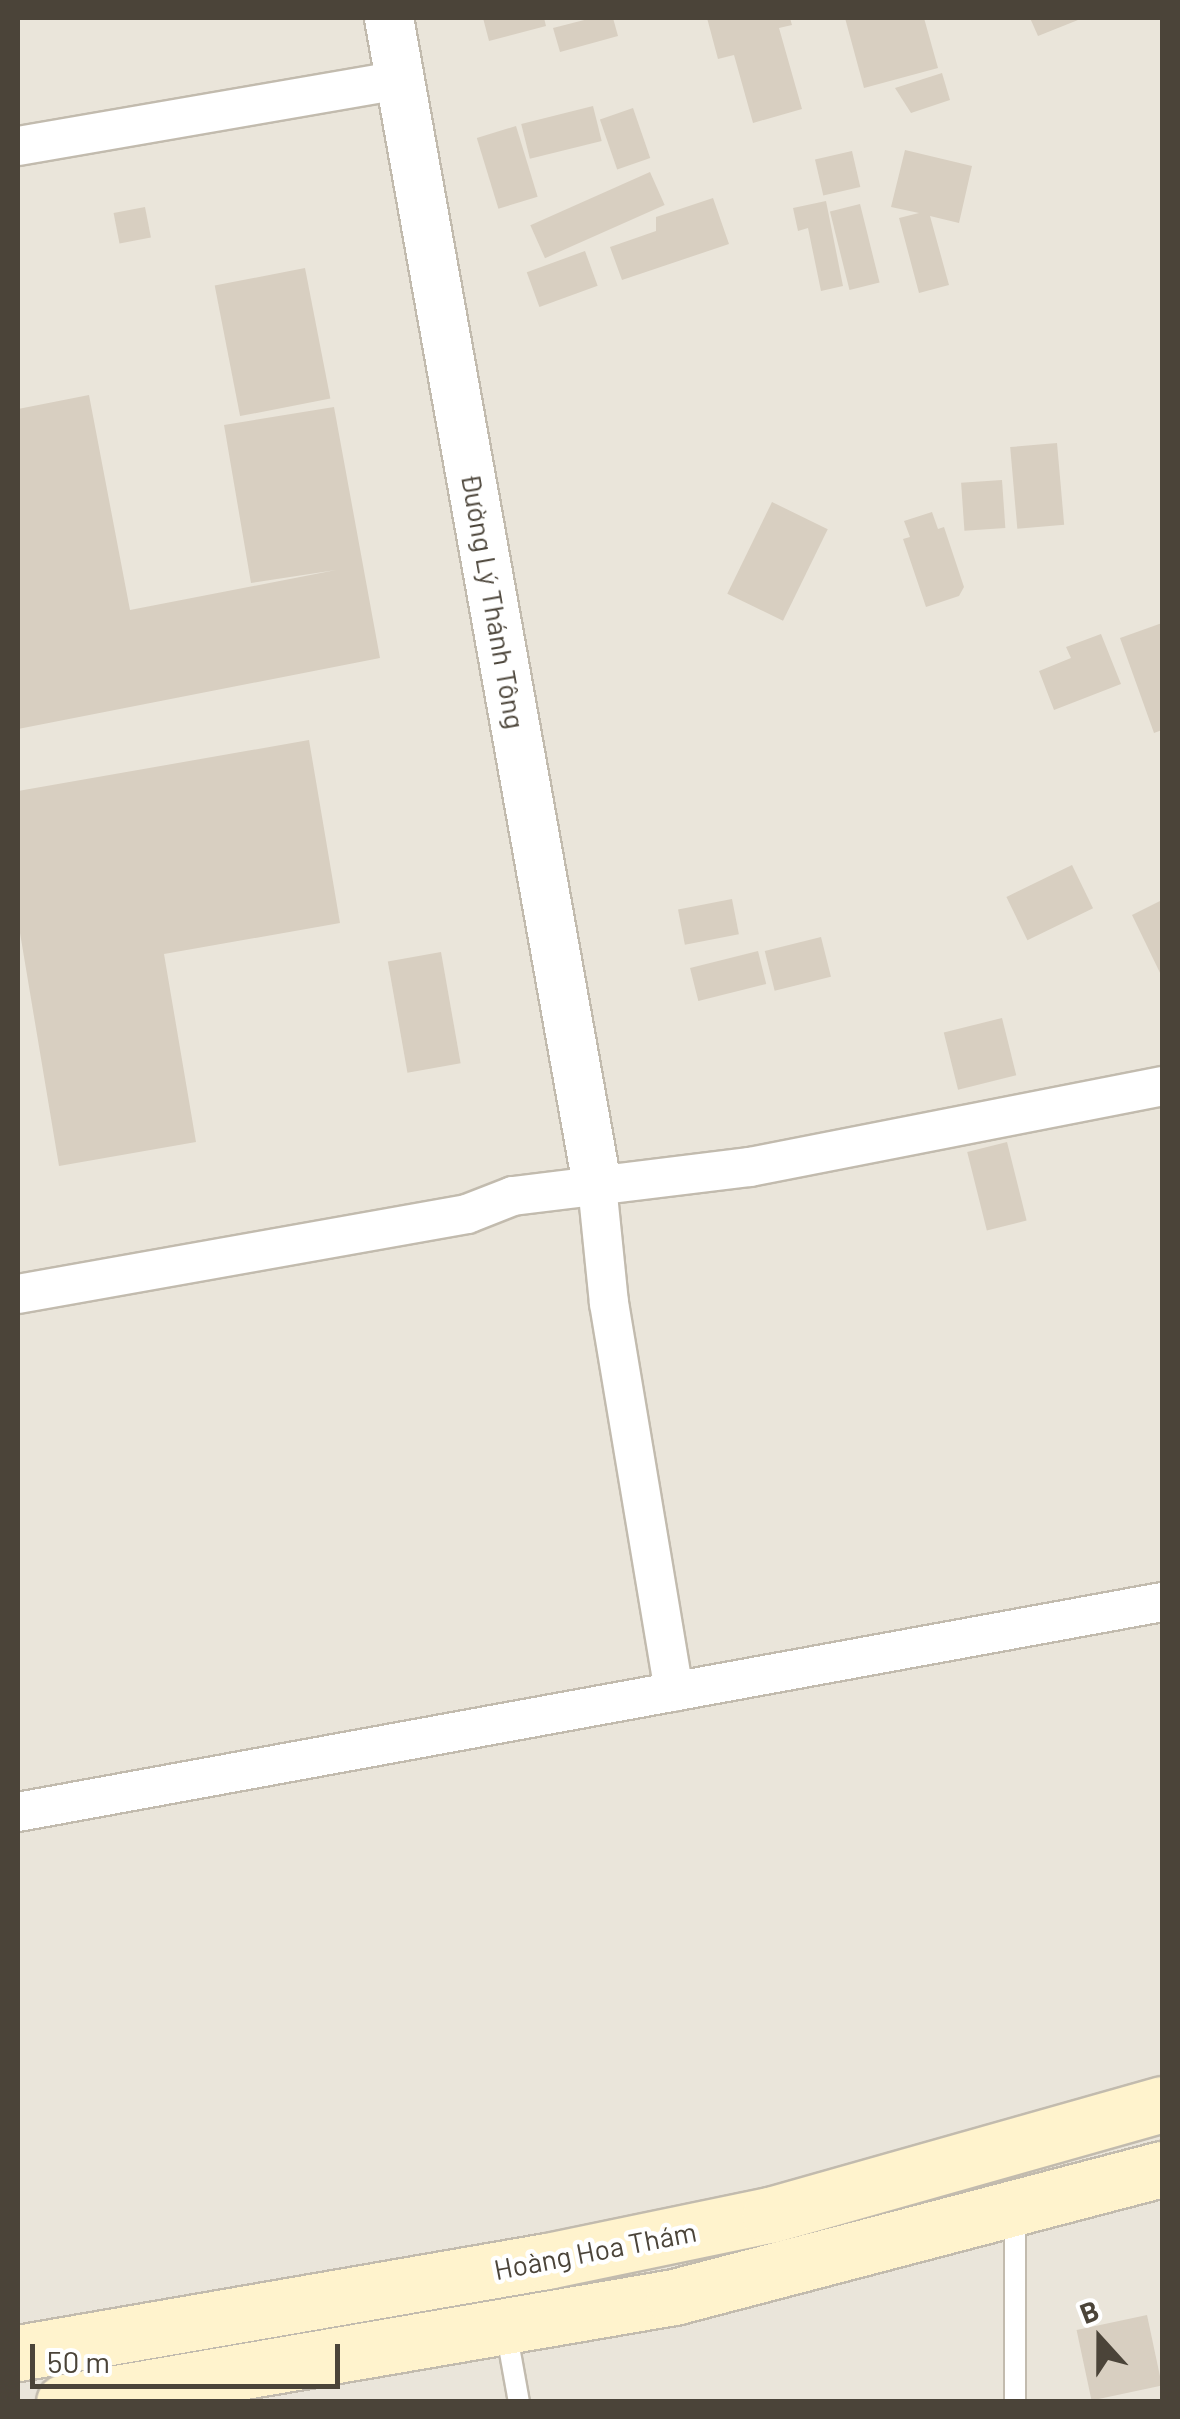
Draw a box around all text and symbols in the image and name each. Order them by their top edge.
street label: Đường Lý Thánh Tông [455,471,533,731]
street label: Hoàng Hoa Thám [491,2214,699,2286]
north arrow [1050,2289,1150,2389]
text: B [1075,2292,1103,2330]
scale bar [35,2324,345,2386]
text: 50 m [47,2343,110,2379]

